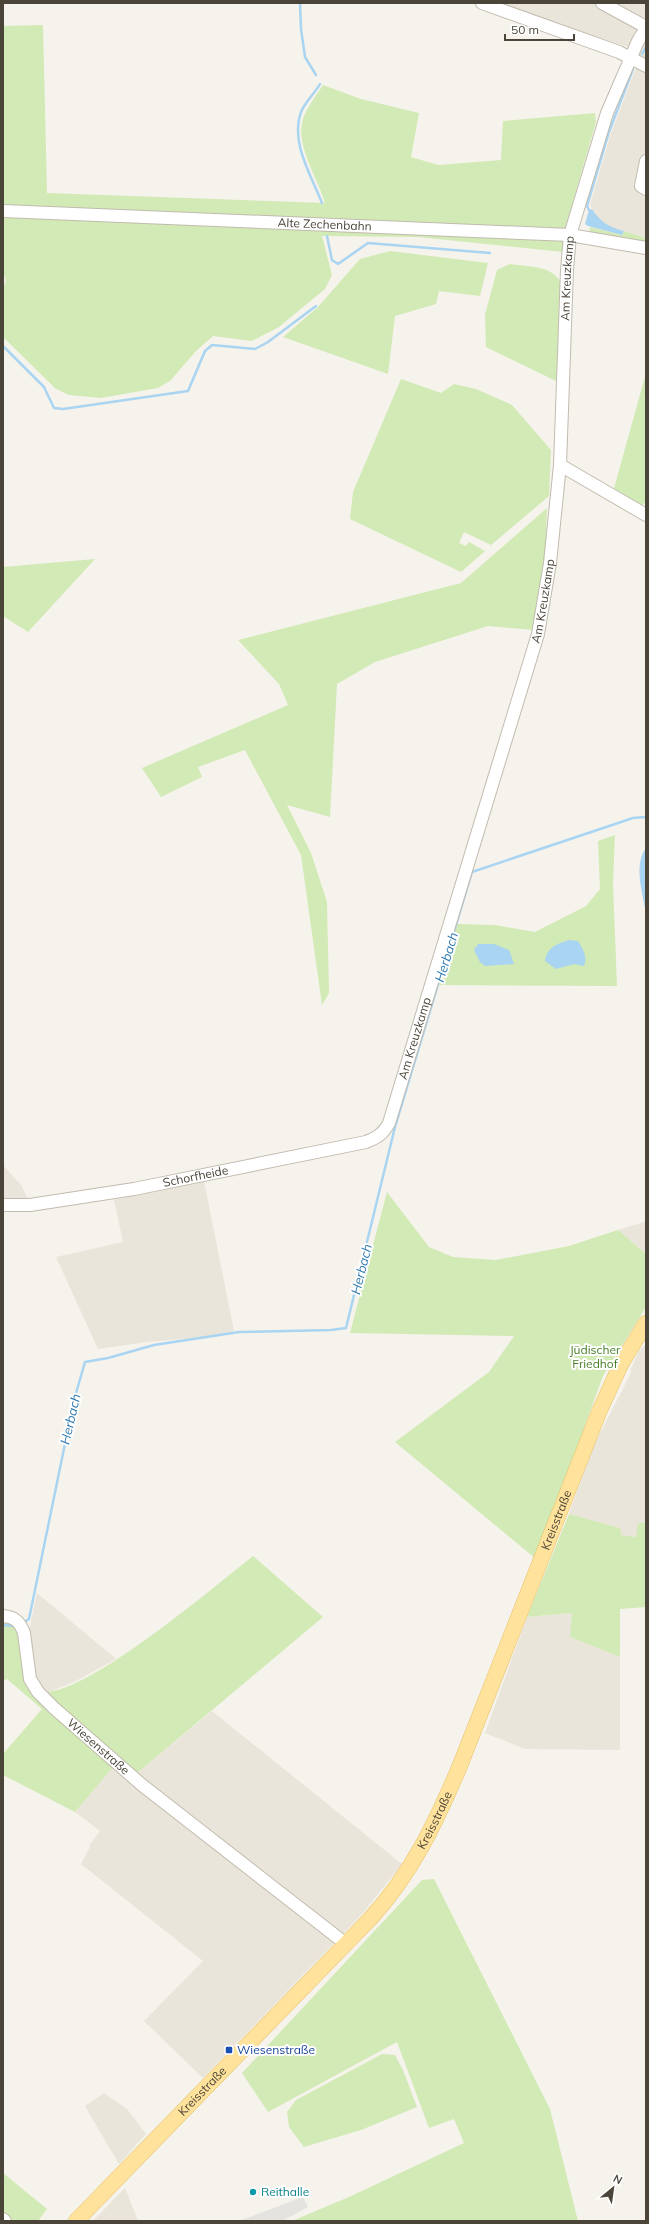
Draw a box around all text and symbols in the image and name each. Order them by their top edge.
scale bar [505,16,574,42]
text: 50 m [511,22,539,37]
street label: Alte Zechenbahn [277,215,372,234]
street label: Am Kreuzkamp [557,235,577,321]
street label: Am Kreuzkamp [528,558,557,645]
water label: Herbach [431,930,461,984]
street label: Am Kreuzkamp [395,995,434,1081]
street label: Schorfheide [161,1162,229,1190]
water label: Herbach [347,1242,375,1296]
park label: Jüdischer Friedhof [570,1342,621,1371]
water label: Herbach [56,1392,84,1446]
street label: Kreisstraße [538,1488,575,1552]
street label: Wiesenstraße [64,1715,133,1778]
street label: Kreisstraße [414,1789,455,1852]
place label: Wiesenstraße [237,2042,315,2057]
marker: Wiesenstraße [224,2045,234,2055]
street label: Kreisstraße [175,2063,229,2119]
north arrow [593,2168,633,2208]
text: N [611,2171,625,2187]
place label: Reithalle [261,2184,309,2199]
marker: Reithalle [248,2187,258,2197]

